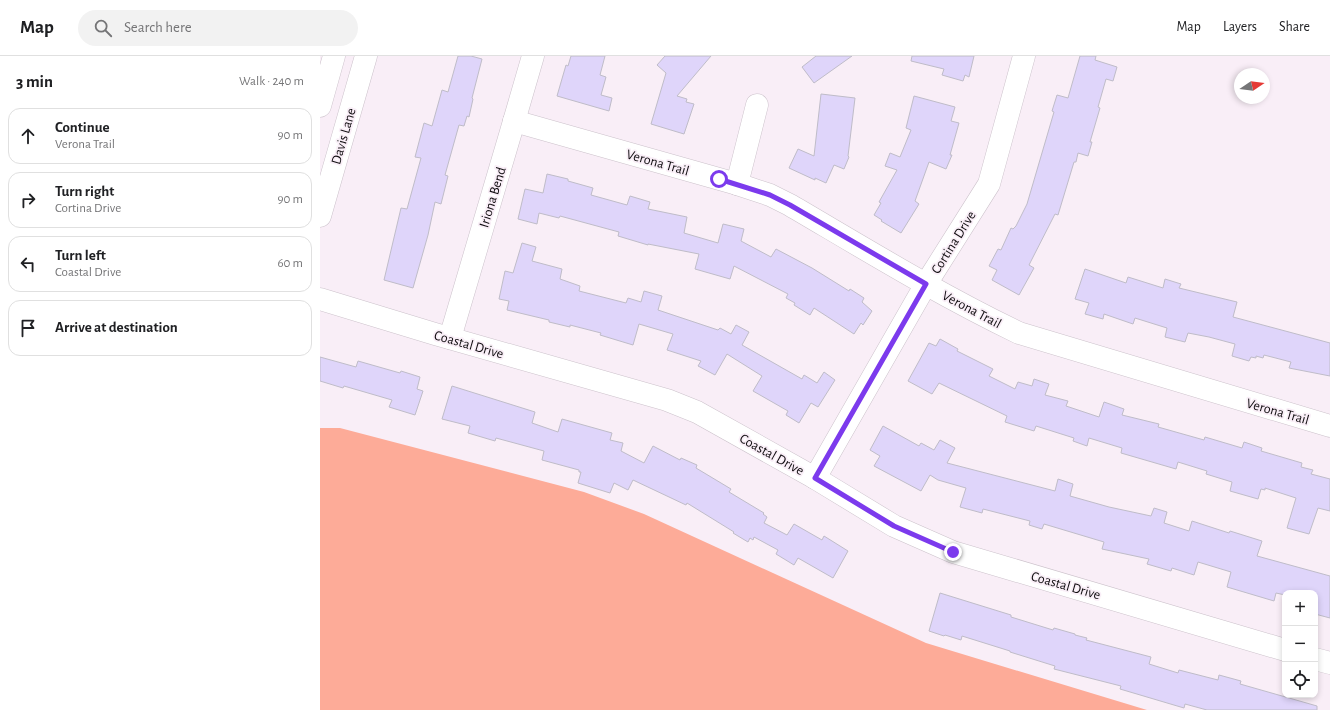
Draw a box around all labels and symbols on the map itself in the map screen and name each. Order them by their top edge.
north arrow [1234,68,1270,104]
street label: Davis Lane [329,106,359,166]
street label: Verona Trail [625,147,691,179]
street label: Iriona Bend [477,165,509,229]
route start [710,170,728,188]
street label: Cortina Drive [929,209,979,276]
street label: Verona Trail [940,289,1003,331]
street label: Coastal Drive [433,328,505,362]
street label: Verona Trail [1245,396,1311,428]
street label: Coastal Drive [737,431,806,478]
route end [944,543,962,561]
street label: Coastal Drive [1030,569,1102,603]

